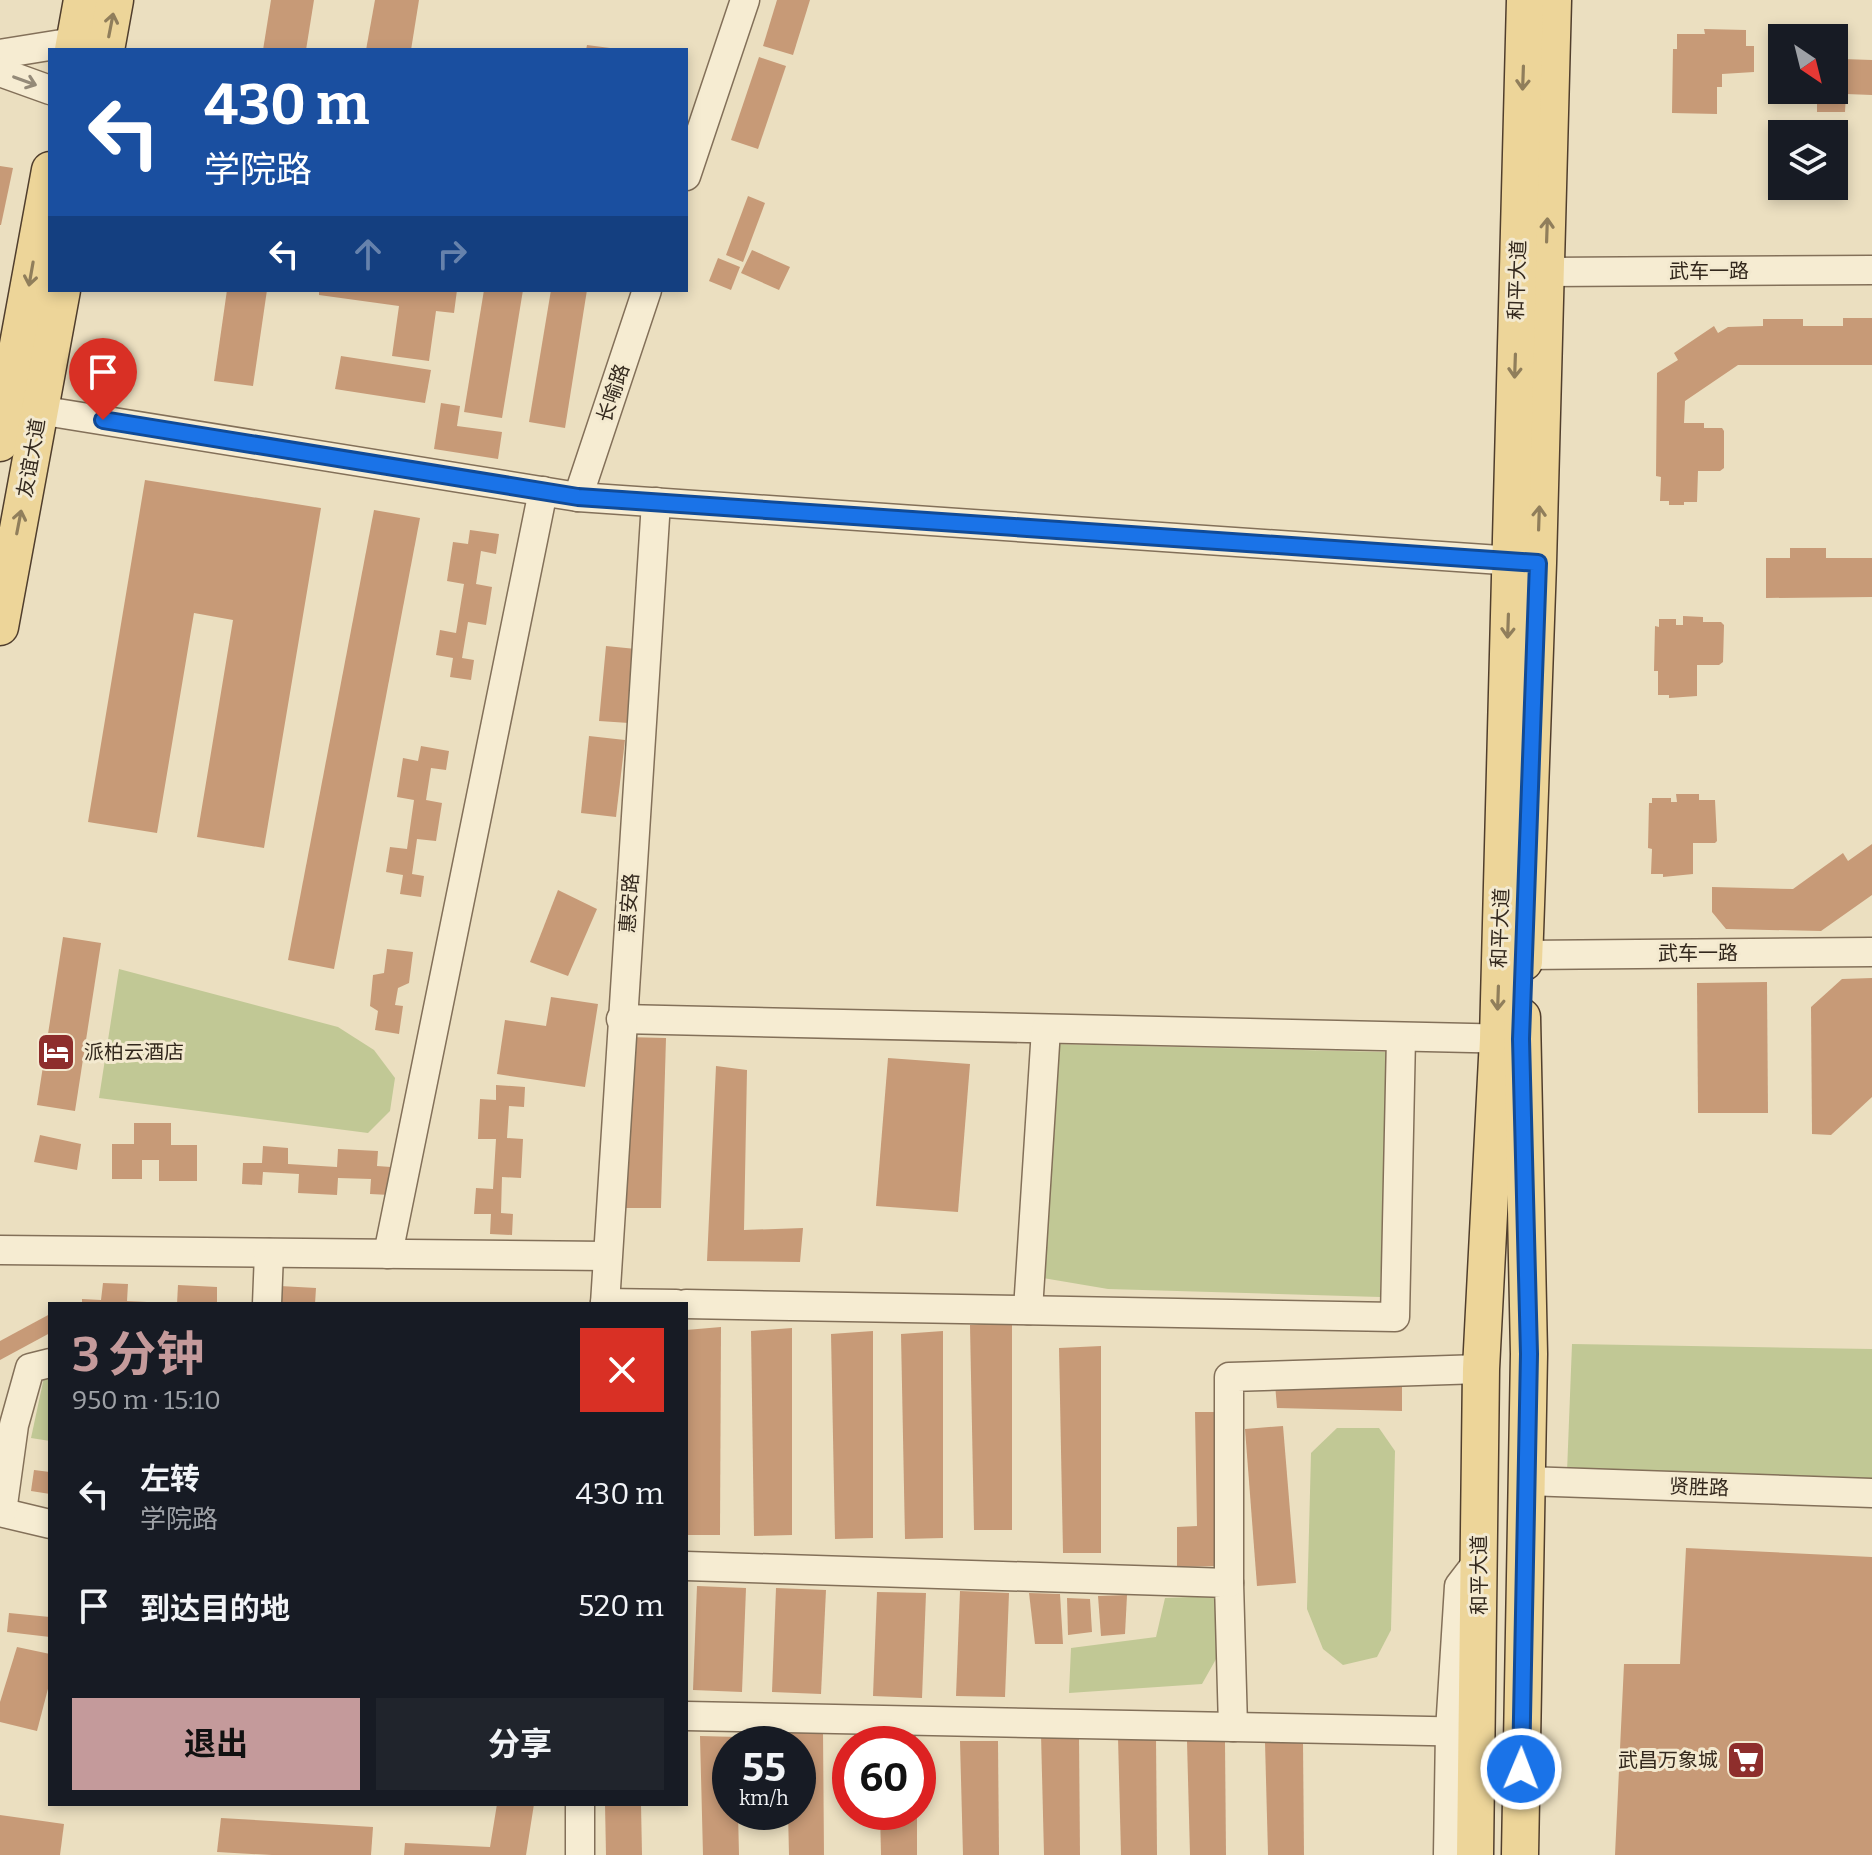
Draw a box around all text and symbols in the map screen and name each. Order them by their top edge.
one-way arrow [104,13,119,38]
north arrow [1768,24,1848,104]
map controls [1768,24,1848,200]
one-way arrow [1515,64,1531,91]
text: 430 m [204,72,369,139]
one-way arrow [12,75,37,89]
icon: left [72,80,176,184]
button: layers [1768,120,1848,200]
text: 学院路 [204,148,312,192]
one-way arrow [1539,217,1555,244]
icon: left [262,232,306,276]
icon: ahead [346,232,390,276]
icon: right [430,232,474,276]
street label: 和平大道 [1504,240,1530,320]
street label: 武车一路 [1669,259,1749,283]
one-way arrow [22,261,37,286]
pin [69,338,137,420]
icon: arrive [81,350,125,394]
one-way arrow [1508,352,1523,379]
street label: 长喻路 [592,361,634,425]
street label: 友谊大道 [12,417,50,499]
one-way arrow [1532,505,1547,532]
one-way arrow [13,510,28,536]
one-way arrow [1501,612,1516,639]
street label: 惠安路 [615,872,643,934]
street label: 和平大道 [1487,888,1513,968]
street label: 武车一路 [1658,941,1738,965]
one-way arrow [1490,984,1506,1011]
hotel icon: 派柏云酒店 [35,1031,77,1073]
place label: 派柏云酒店 [84,1040,184,1064]
text: 3 分钟 [72,1326,204,1384]
button: close [580,1328,664,1412]
text: 950 m · 15:10 [72,1385,221,1416]
text: 左转 [140,1461,200,1497]
icon: left [72,1472,116,1516]
street label: 贤胜路 [1669,1474,1729,1500]
text: 430 m [576,1476,664,1512]
text: 学院路 [140,1504,218,1535]
street label: 和平大道 [1467,1535,1491,1615]
icon: arrive [72,1584,116,1628]
text: 520 m [578,1588,664,1624]
text: 到达目的地 [140,1591,290,1627]
button: 退出 [72,1698,360,1790]
button: 分享 [376,1698,664,1790]
speed limit sign: 60 [832,1726,936,1830]
position arrow [1479,1727,1563,1811]
supermarket icon: 武昌万象城 [1725,1739,1767,1781]
text: 55 [742,1744,786,1792]
place label: 武昌万象城 [1618,1748,1718,1772]
text: km/h [739,1786,789,1810]

